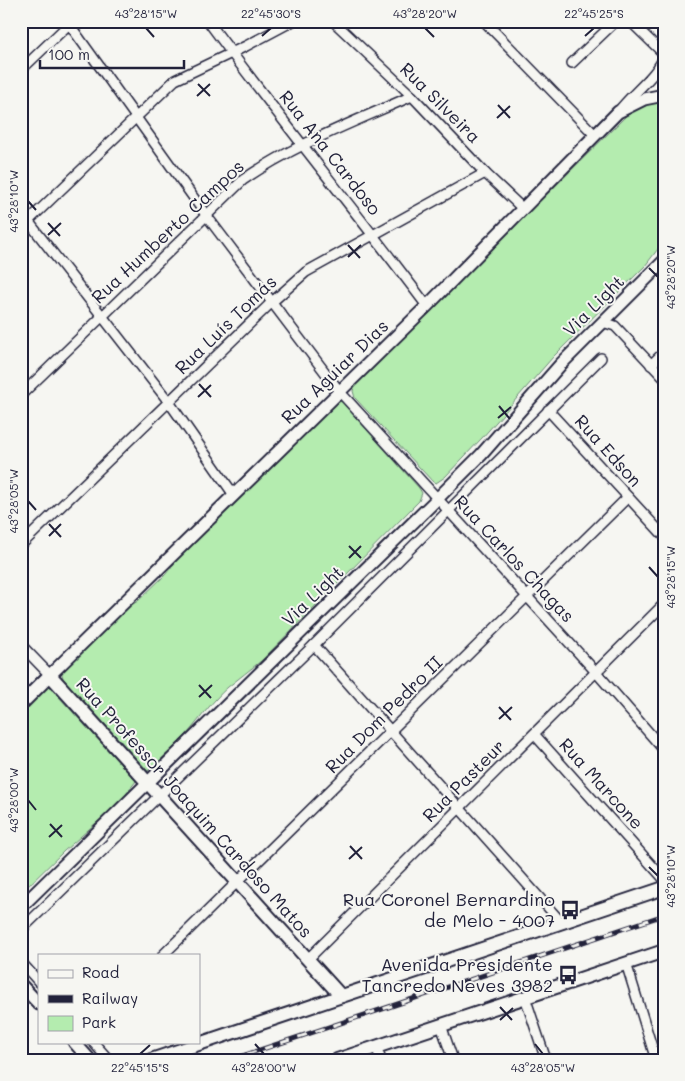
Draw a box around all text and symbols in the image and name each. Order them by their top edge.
text: 43°28'15"W [115,5,177,21]
text: 22°45'30"S [241,5,301,21]
text: 43°28'20"W [393,5,457,21]
text: 22°45'25"S [564,5,624,21]
scale bar [40,38,184,70]
text: 100 m [48,44,90,64]
street label: Rua Silveira [395,57,486,148]
street label: Rua Ana Cardoso [274,85,387,220]
street label: Rua Humberto Campos [86,154,249,308]
text: 43°28'10"W [5,170,21,232]
text: 43°28'20"W [662,245,678,309]
street label: Via Light [557,269,629,341]
street label: Rua Luís Tomás [169,270,281,379]
street label: Rua Aguiar Dias [275,314,393,429]
street label: Rua Edson [570,409,648,492]
text: 43°28'05"W [5,469,21,533]
street label: Rua Carlos Chagas [449,490,580,627]
text: 43°28'15"W [662,546,678,608]
street label: Via Light [276,560,349,631]
street label: Rua Dom Pedro II [320,650,447,778]
street label: Rua Professor Joaquim Cardoso Matos [71,672,318,943]
street label: Rua Marcone [554,732,649,834]
street label: Rua Pasteur [417,734,510,827]
text: 43°28'00"W [5,768,21,832]
text: 43°28'10"W [662,845,678,907]
place label: Rua Coronel Bernardino de Melo - 4007 [343,887,555,932]
bus stop icon: Rua Coronel Bernardino de Melo - 4007 [559,899,581,921]
place label: Avenida Presidente Tancredo Neves 3982 [361,952,553,997]
legend [38,954,200,1044]
text: Road [82,962,119,982]
bus stop icon: Avenida Presidente Tancredo Neves 3982 [557,964,579,986]
text: Railway [82,988,138,1008]
text: Park [82,1012,116,1032]
text: 22°45'15"S [111,1059,169,1075]
text: 43°28'00"W [232,1059,296,1075]
text: 43°28'05"W [511,1059,575,1075]

